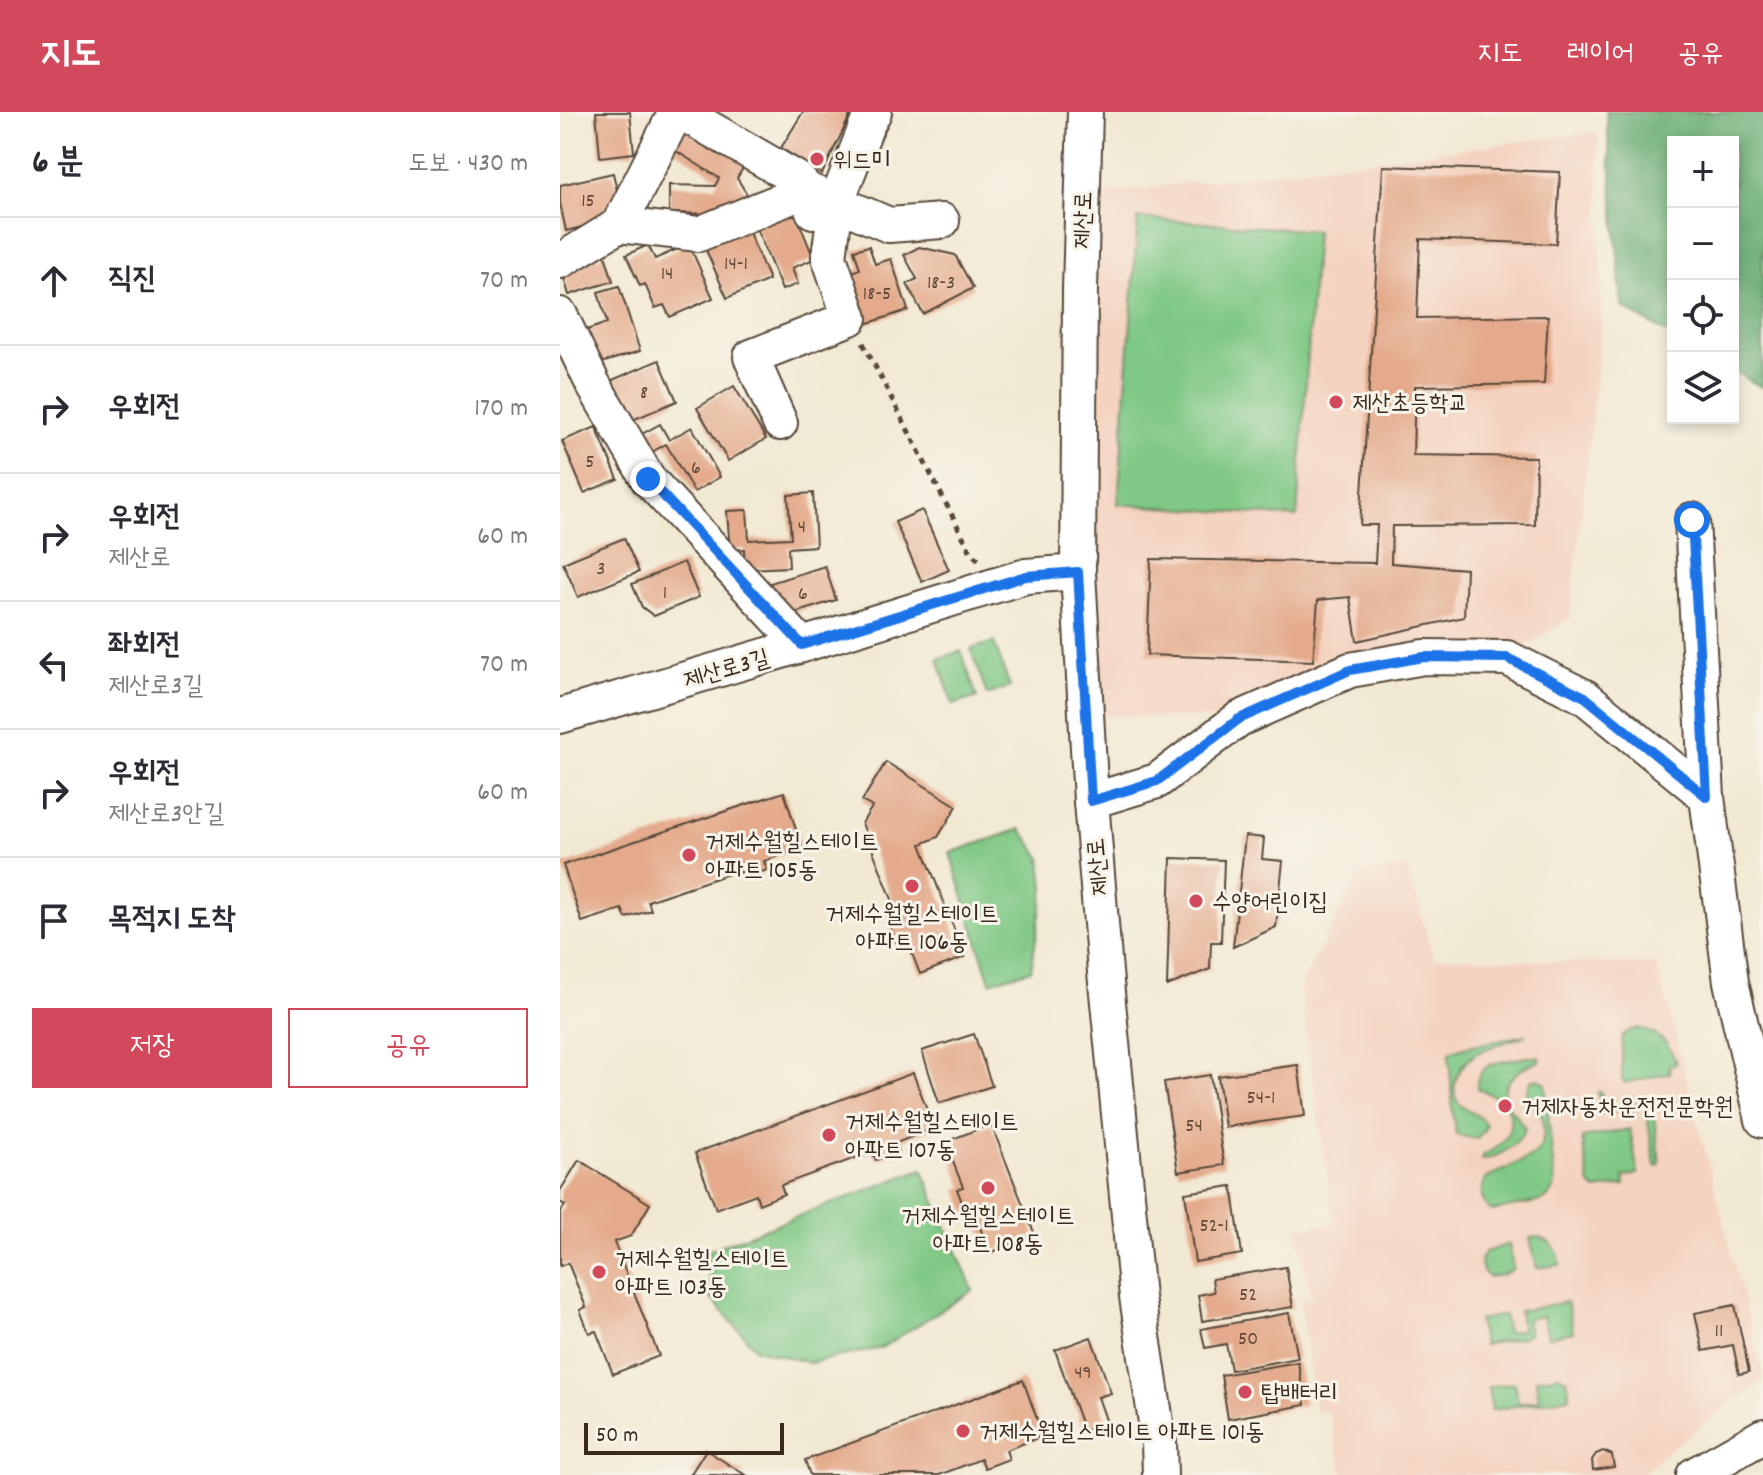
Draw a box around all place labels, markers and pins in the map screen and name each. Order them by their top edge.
place label: 위드미 [833,145,891,179]
marker: 위드미 [808,150,826,168]
place label: 제산초등학교 [1352,388,1468,422]
marker: 제산초등학교 [1327,393,1345,411]
place label: 거제수월힐스테이트 아파트 105동 [705,827,879,889]
marker: 거제수월힐스테이트 아파트 105동 [680,846,698,864]
marker: 거제수월힐스테이트 아파트 106동 [903,877,921,895]
place label: 수양어린이집 [1212,887,1328,921]
marker: 수양어린이집 [1187,892,1205,910]
place label: 거제수월힐스테이트 아파트 106동 [825,899,999,961]
place label: 거제자동차운전전문학원 [1521,1092,1733,1126]
marker: 거제자동차운전전문학원 [1496,1097,1514,1115]
place label: 거제수월힐스테이트 아파트 107동 [845,1107,1019,1169]
marker: 거제수월힐스테이트 아파트 107동 [820,1126,838,1144]
marker: 거제수월힐스테이트 아파트 108동 [979,1179,997,1197]
place label: 거제수월힐스테이트 아파트 108동 [901,1201,1075,1263]
place label: 거제수월힐스테이트 아파트 103동 [615,1244,789,1306]
marker: 거제수월힐스테이트 아파트 103동 [590,1263,608,1281]
place label: 탑배터리 [1261,1378,1338,1412]
marker: 탑배터리 [1236,1383,1254,1401]
place label: 거제수월힐스테이트 아파트 101동 [979,1417,1265,1451]
marker: 거제수월힐스테이트 아파트 101동 [954,1422,972,1440]

